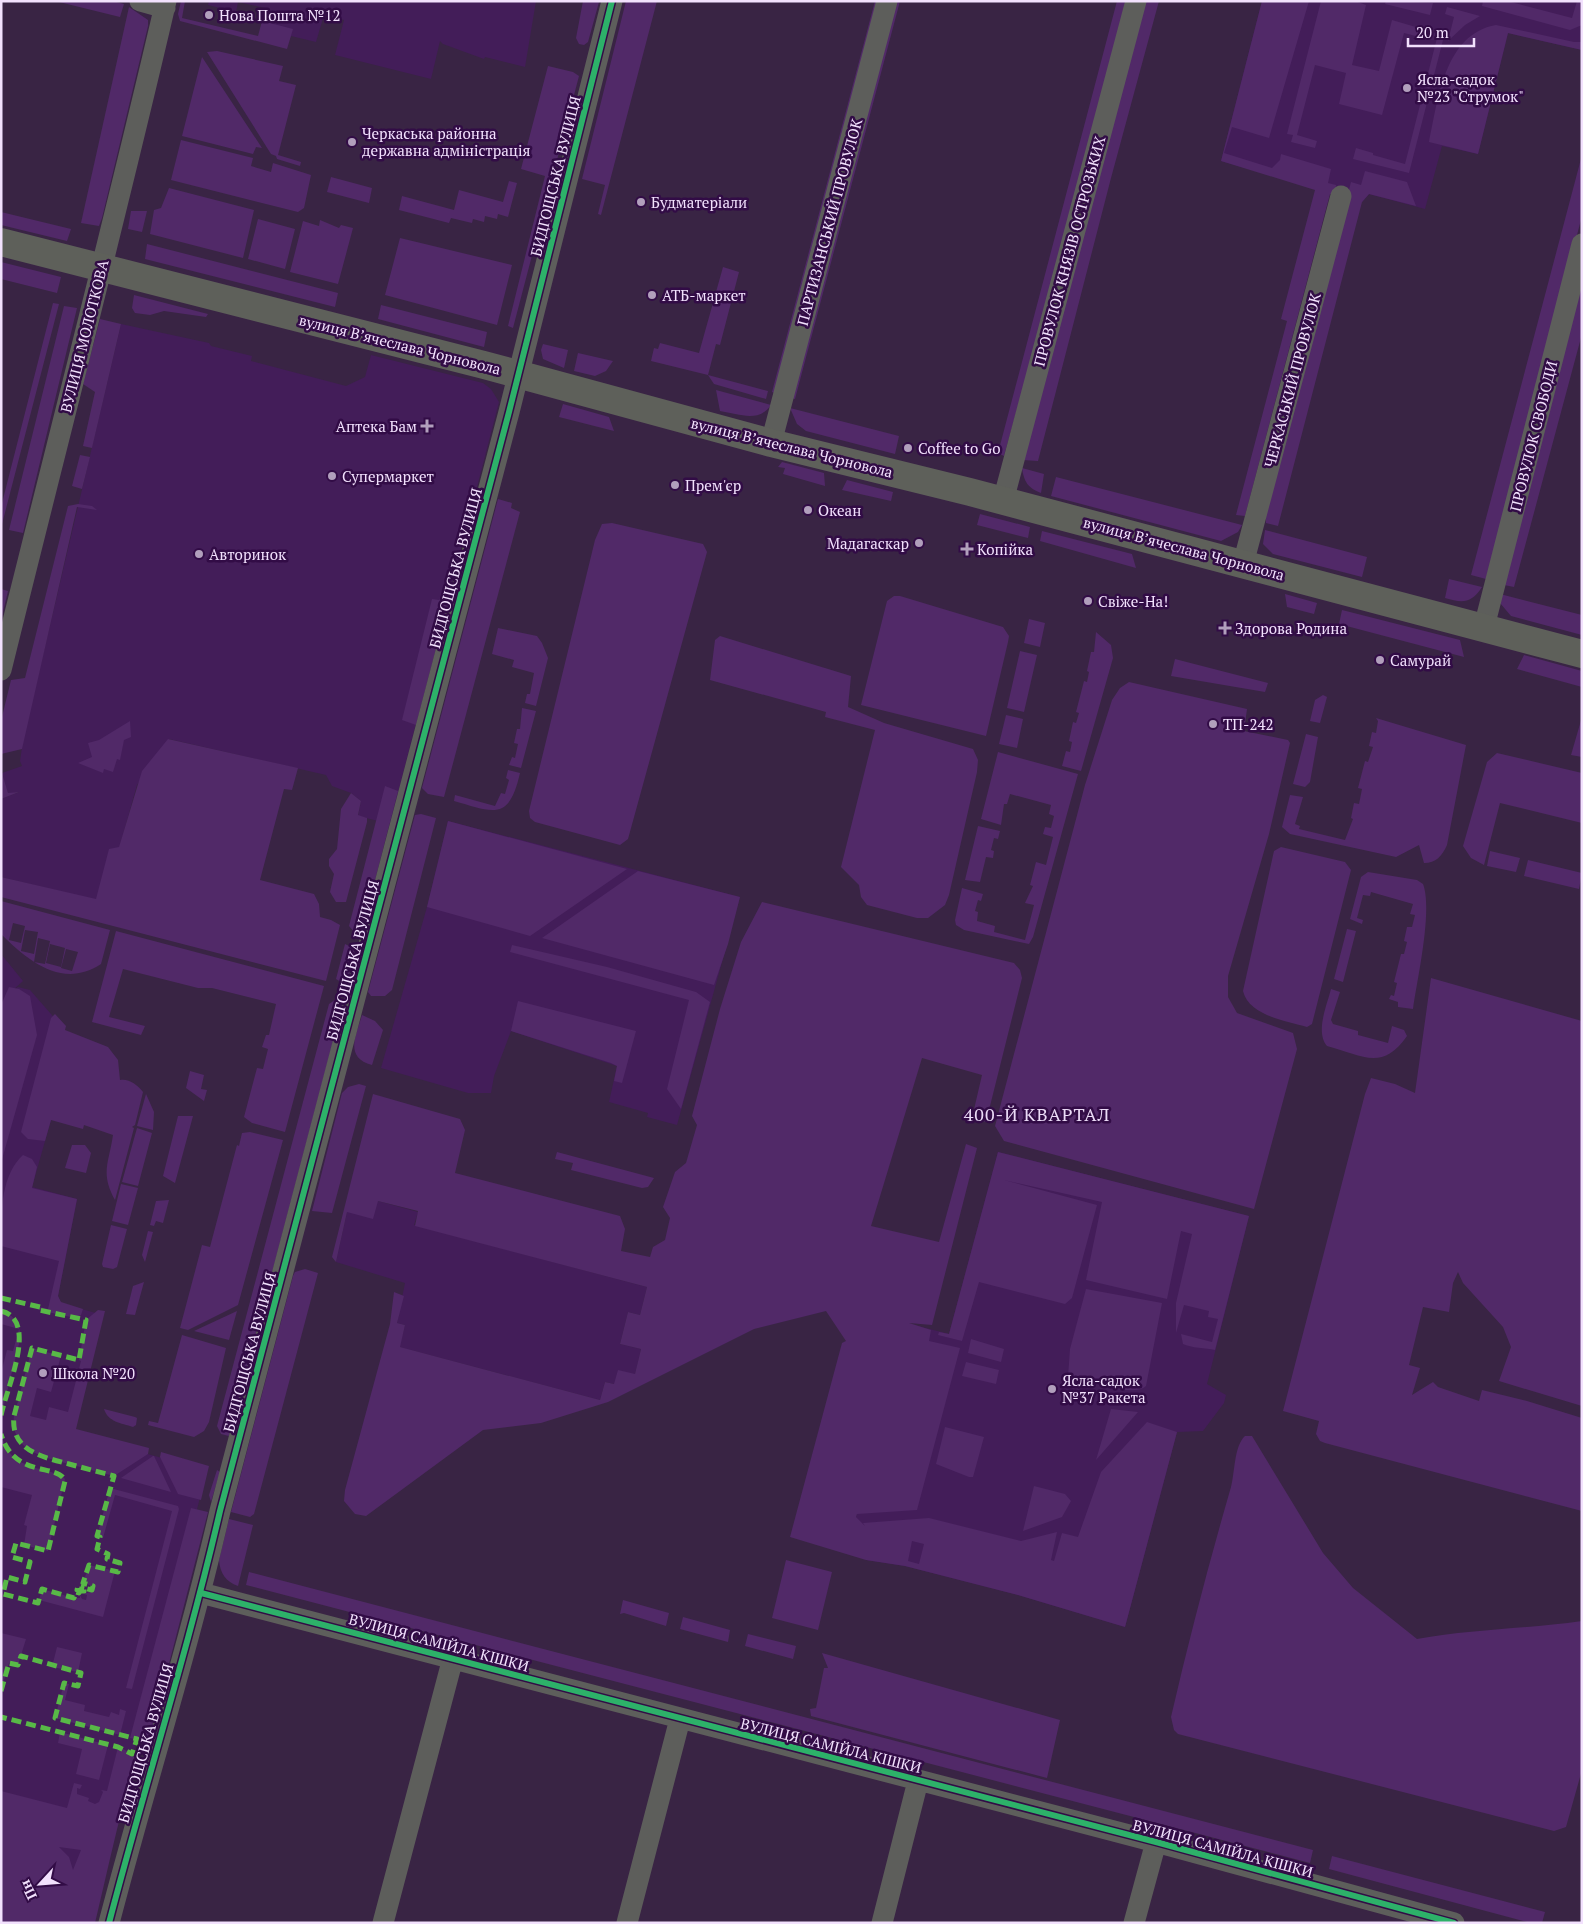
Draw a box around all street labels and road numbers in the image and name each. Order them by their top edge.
street label: БИДГОЩСЬКА ВУЛИЦЯ [525,93,585,258]
street label: ПАРТИЗАНСЬКИЙ ПРОВУЛОК [792,116,866,328]
street label: ПРОВУЛОК КНЯЗІВ ОСТРОЗЬКИХ [1029,134,1109,368]
street label: ВУЛИЦЯ МОЛОТКОВА [55,257,113,415]
street label: ЧЕРКАСЬКИЙ ПРОВУЛОК [1259,290,1325,469]
street label: вулиця Вʼячеслава Чорновола [297,309,503,379]
street label: ПРОВУЛОК СВОБОДИ [1505,359,1561,513]
street label: вулиця Вʼячеслава Чорновола [689,412,895,482]
street label: БИДГОЩСЬКА ВУЛИЦЯ [424,485,486,650]
street label: вулиця Вʼячеслава Чорновола [1081,511,1287,585]
street label: БИДГОЩСЬКА ВУЛИЦЯ [321,877,383,1042]
street label: БИДГОЩСЬКА ВУЛИЦЯ [218,1269,280,1434]
street label: ВУЛИЦЯ САМІЙЛА КІШКИ [347,1608,531,1676]
street label: БИДГОЩСЬКА ВУЛИЦЯ [113,1660,177,1825]
street label: ВУЛИЦЯ САМІЙЛА КІШКИ [739,1713,923,1777]
street label: ВУЛИЦЯ САМІЙЛА КІШКИ [1131,1814,1315,1882]

